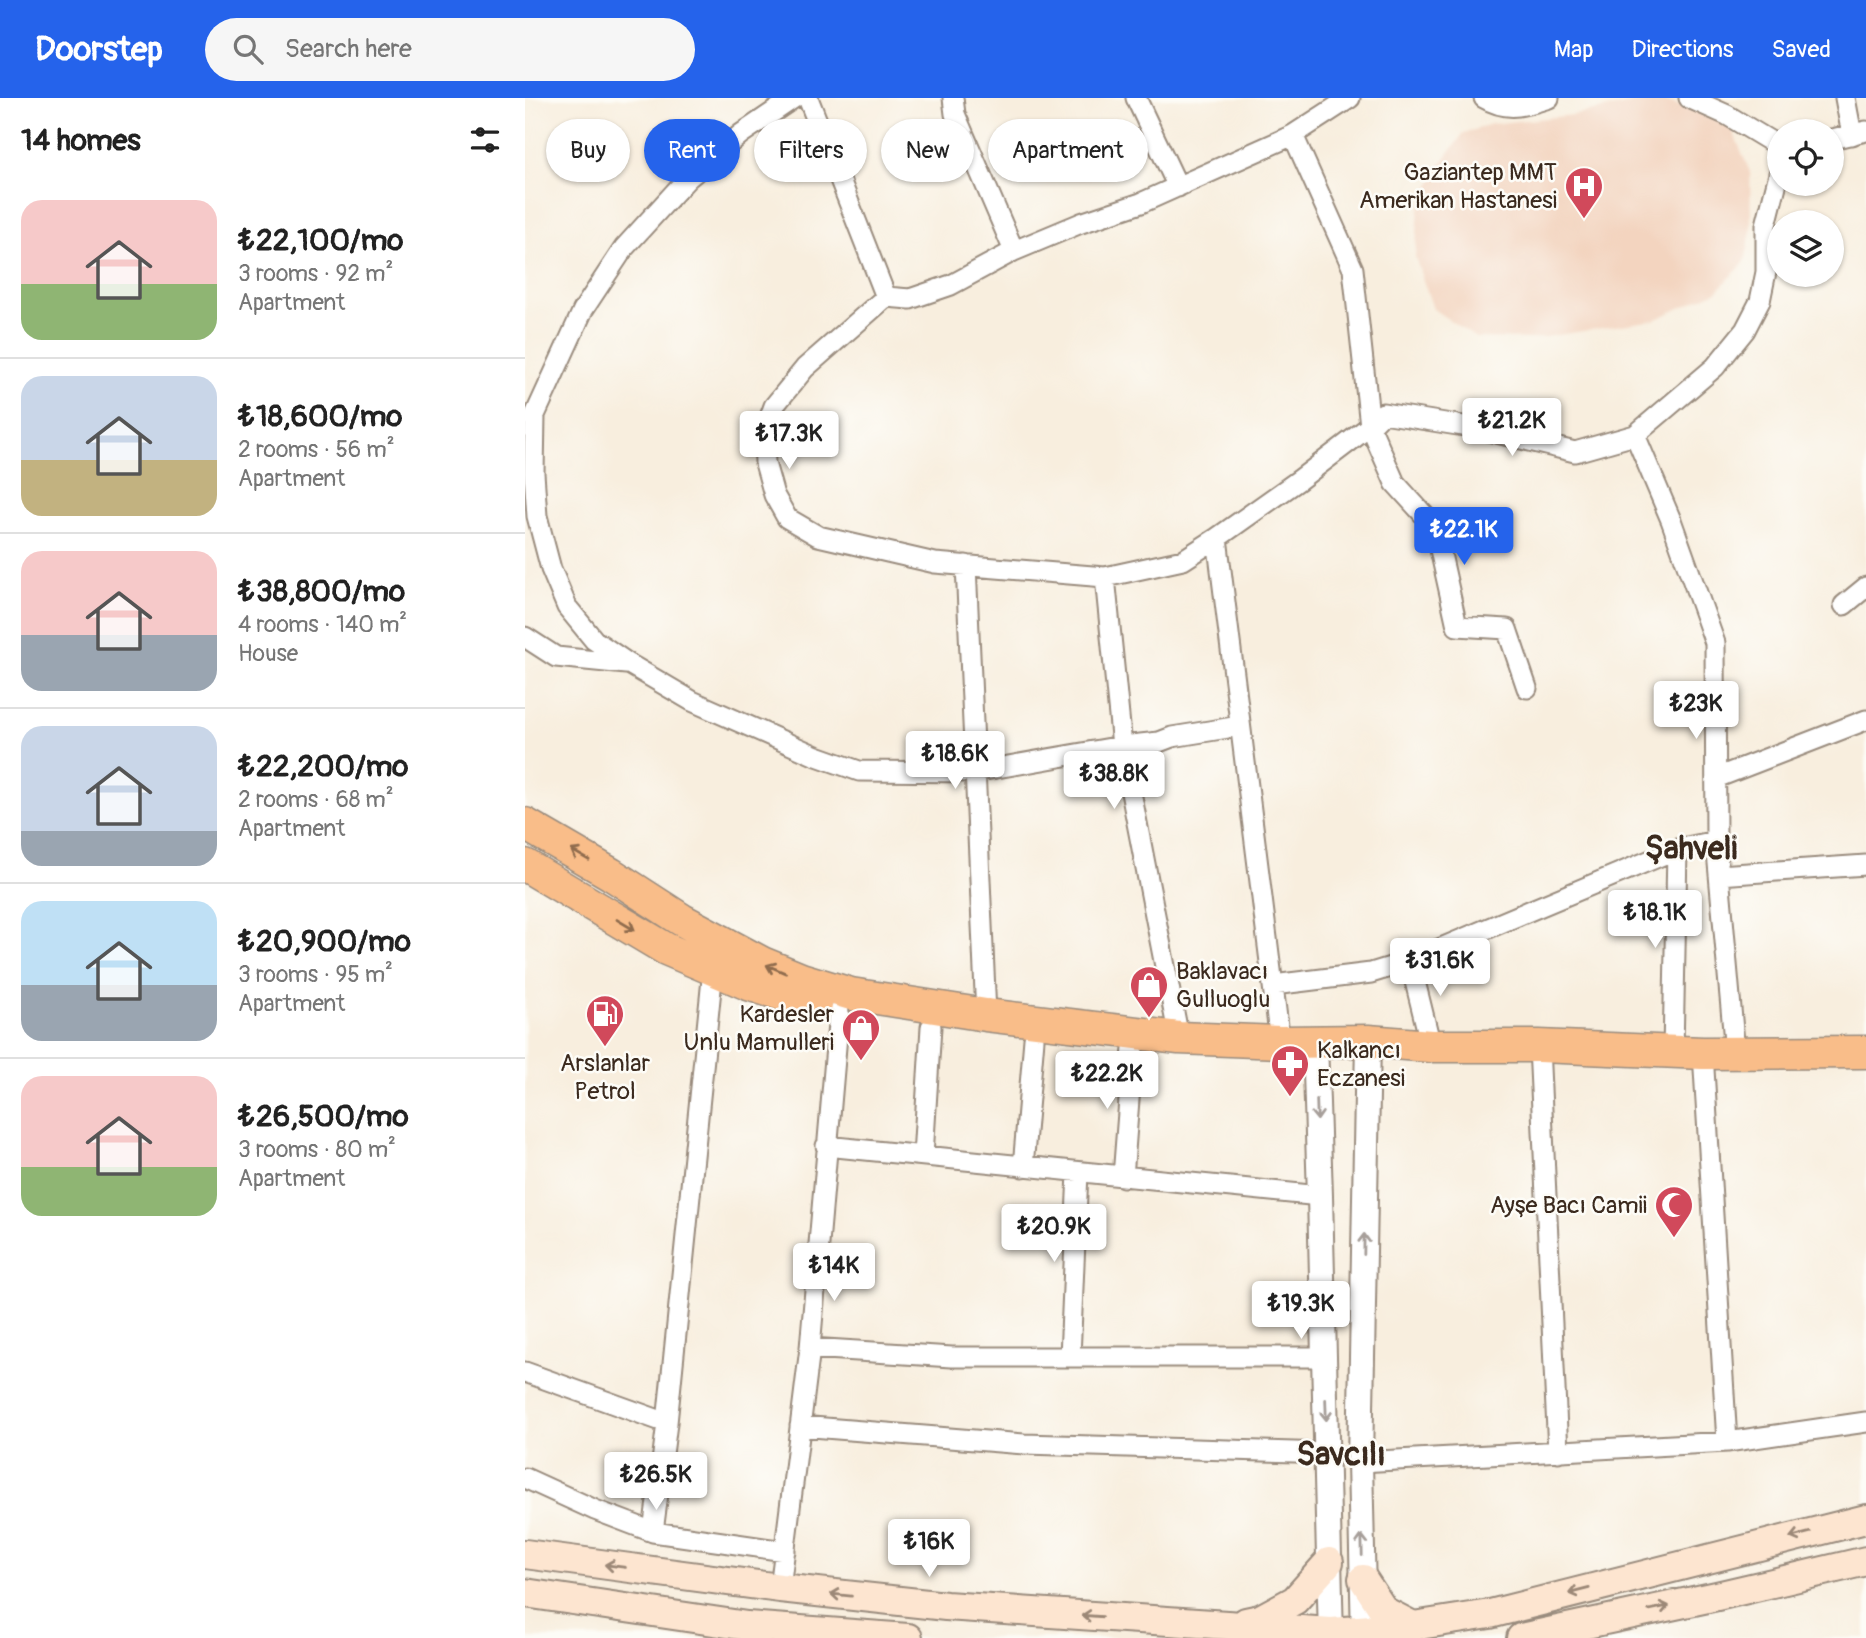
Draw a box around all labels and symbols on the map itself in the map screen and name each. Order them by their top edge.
place label: Gaziantep MMT Amerikan Hastanesi [1359,158,1557,215]
hospital icon: Gaziantep MMT Amerikan Hastanesi [1563,165,1605,220]
pin: ₺21.2K [1455,398,1569,458]
pin: ₺17.3K [732,412,846,471]
pin: ₺22.1K [1407,508,1521,567]
pin: ₺23K [1655,682,1737,741]
pin: ₺18.6K [898,732,1012,791]
pin: ₺38.8K [1057,752,1171,811]
district label: Şahveli [1645,829,1737,869]
one-way arrow [570,848,590,862]
pin: ₺18.1K [1598,890,1712,950]
one-way arrow [615,918,635,932]
pin: ₺31.6K [1383,939,1497,998]
place label: Baklavacı Gulluoglu [1176,957,1270,1014]
one-way arrow [766,961,788,974]
shop icon: Baklavacı Gulluoglu [1128,964,1170,1019]
fuel station icon: Arslanlar Petrol [584,993,626,1048]
place label: Kardesler Unlu Mamulleri [684,1000,834,1057]
shop icon: Kardesler Unlu Mamulleri [840,1007,882,1062]
place label: Kalkancı Eczanesi [1317,1036,1405,1093]
pharmacy icon: Kalkancı Eczanesi [1269,1043,1311,1098]
place label: Arslanlar Petrol [560,1049,650,1106]
pin: ₺22.2K [1050,1052,1164,1111]
one-way arrow [1311,1098,1324,1121]
mosque icon: Ayşe Bacı Camii [1653,1184,1695,1239]
place label: Ayşe Bacı Camii [1490,1191,1647,1220]
pin: ₺20.9K [997,1204,1111,1264]
one-way arrow [1357,1233,1371,1256]
pin: ₺14K [793,1244,875,1303]
pin: ₺19.3K [1244,1282,1358,1341]
one-way arrow [1319,1399,1332,1422]
district label: Savcılı [1296,1435,1386,1475]
pin: ₺26.5K [599,1452,713,1512]
pin: ₺16K [888,1520,970,1579]
one-way arrow [1789,1529,1812,1542]
one-way arrow [1355,1534,1369,1557]
one-way arrow [604,1559,627,1572]
one-way arrow [1568,1585,1591,1598]
one-way arrow [830,1588,852,1601]
one-way arrow [1647,1601,1670,1615]
one-way arrow [1080,1609,1103,1622]

